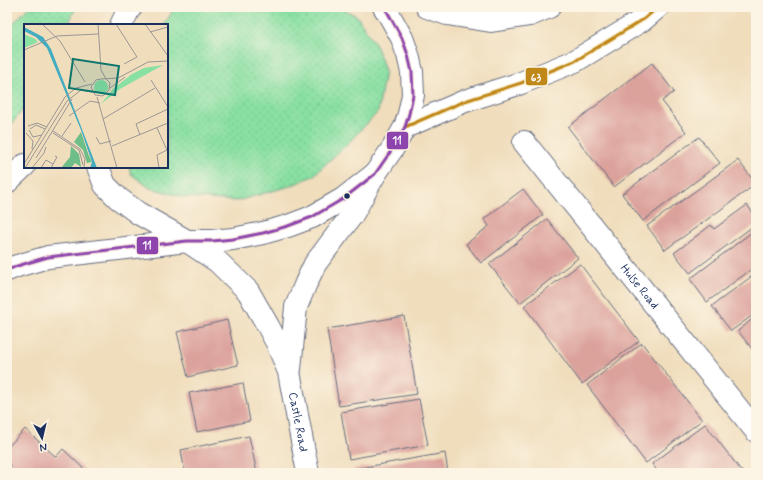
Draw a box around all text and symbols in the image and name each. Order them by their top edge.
inset map [24,24,168,168]
line badge: 63 [525,67,548,86]
text: 63 [531,71,541,85]
line badge: 11 [386,131,409,150]
text: 11 [392,134,402,148]
unlabelled marker [342,191,352,201]
line badge: 11 [136,236,159,255]
text: 11 [142,239,152,253]
street label: Hulse Road [616,261,662,313]
street label: Castle Road [284,391,311,453]
north arrow [22,418,62,458]
text: N [39,439,48,454]

